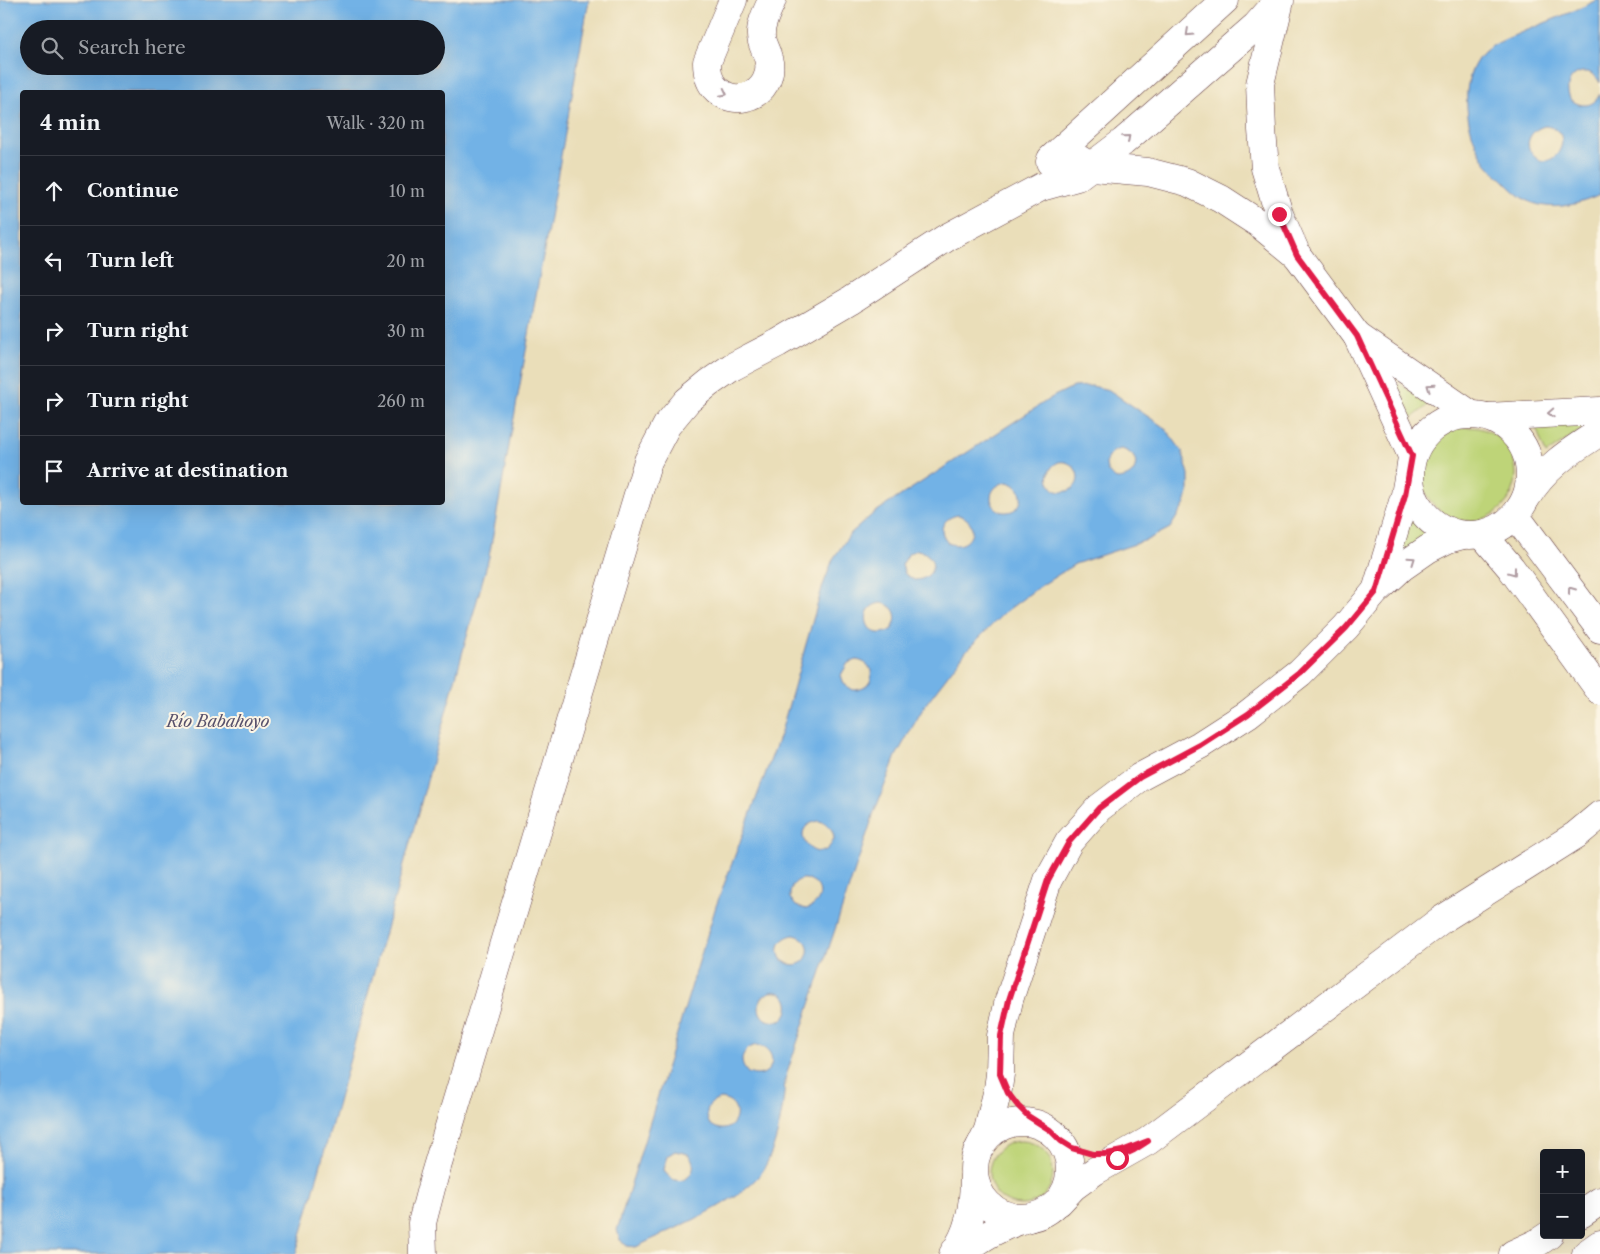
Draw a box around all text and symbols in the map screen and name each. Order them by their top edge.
search box [20,20,445,75]
one-way arrow [1185,27,1194,36]
icon: search [38,34,66,62]
text: Search here [78,36,186,59]
one-way arrow [719,87,728,97]
text: 4 min [40,110,101,135]
text: Walk · 320 m [326,113,425,133]
one-way arrow [1122,135,1131,144]
icon: ahead [40,177,68,205]
text: Continue [87,179,179,202]
text: 10 m [389,181,425,201]
route end [1268,203,1291,226]
icon: left [40,247,68,275]
text: Turn left [87,249,174,272]
text: 20 m [386,251,425,271]
icon: right [40,317,68,345]
text: Turn right [87,319,188,342]
text: 30 m [387,321,425,341]
one-way arrow [1426,384,1435,393]
icon: right [40,387,68,415]
text: Turn right [87,389,188,412]
text: 260 m [377,391,425,411]
one-way arrow [1547,408,1555,419]
icon: arrive [40,457,68,485]
text: Arrive at destination [87,459,288,482]
one-way arrow [1406,557,1416,566]
one-way arrow [1508,566,1516,575]
one-way arrow [1568,586,1577,596]
water label: Río Babahoyo [165,711,270,731]
route start [1106,1147,1129,1170]
map controls [1540,1149,1585,1239]
button: + [1540,1149,1585,1194]
button: − [1540,1194,1585,1239]

